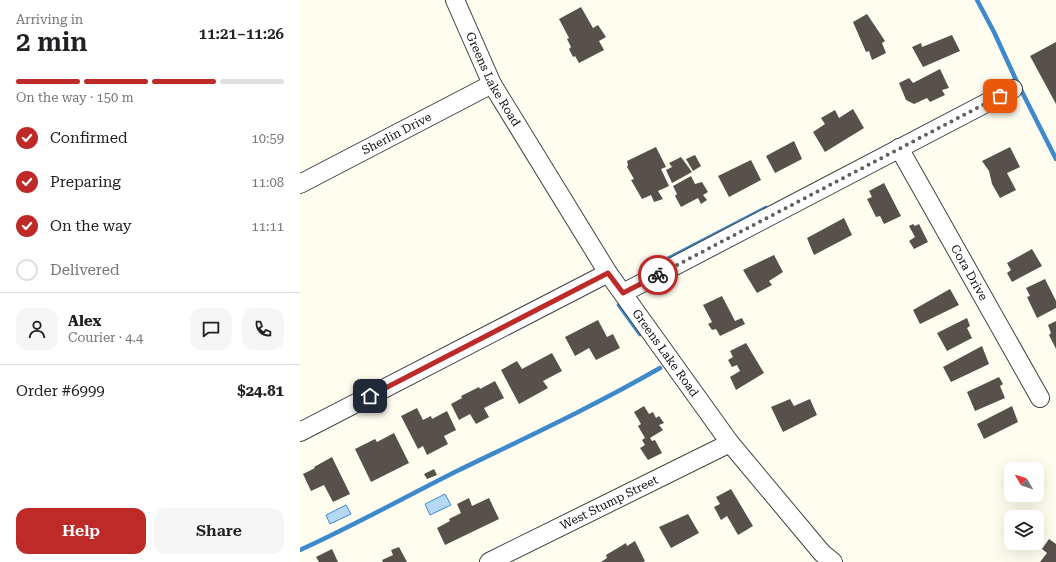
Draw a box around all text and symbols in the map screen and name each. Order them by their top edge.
text: Arriving in [16,12,83,27]
text: 11:21–11:26 [199,25,284,43]
text: 2 min [16,27,88,57]
street label: Greens Lake Road [463,30,523,129]
pin [983,79,1017,113]
icon: bag [989,85,1011,107]
text: On the way · 150 m [16,90,133,105]
street label: Sherlin Drive [360,110,434,158]
icon: check [16,127,38,149]
text: Confirmed [50,129,128,147]
text: 10:59 [252,131,284,146]
icon: check [16,171,38,193]
text: Preparing [50,173,121,191]
text: 11:08 [252,175,284,190]
icon: check [16,215,38,237]
text: On the way [50,217,132,235]
text: 11:11 [252,219,284,234]
street label: Cora Drive [948,242,991,303]
courier [638,255,678,295]
text: Delivered [50,261,120,279]
icon: bike [647,264,669,286]
street label: Greens Lake Road [629,306,702,400]
button: person [16,308,58,350]
button: chat [190,308,232,350]
button: phone [242,308,284,350]
text: Alex [68,312,101,330]
text: Courier · 4.4 [68,330,143,345]
pin [353,379,387,413]
text: Order #6999 [16,382,105,400]
text: $24.81 [237,382,284,400]
icon: home [359,385,381,407]
north arrow [1004,462,1044,502]
map controls [1004,462,1044,550]
street label: West Stump Street [558,472,661,533]
button: Help [16,508,146,554]
button: Share [154,508,284,554]
button: layers [1004,510,1044,550]

